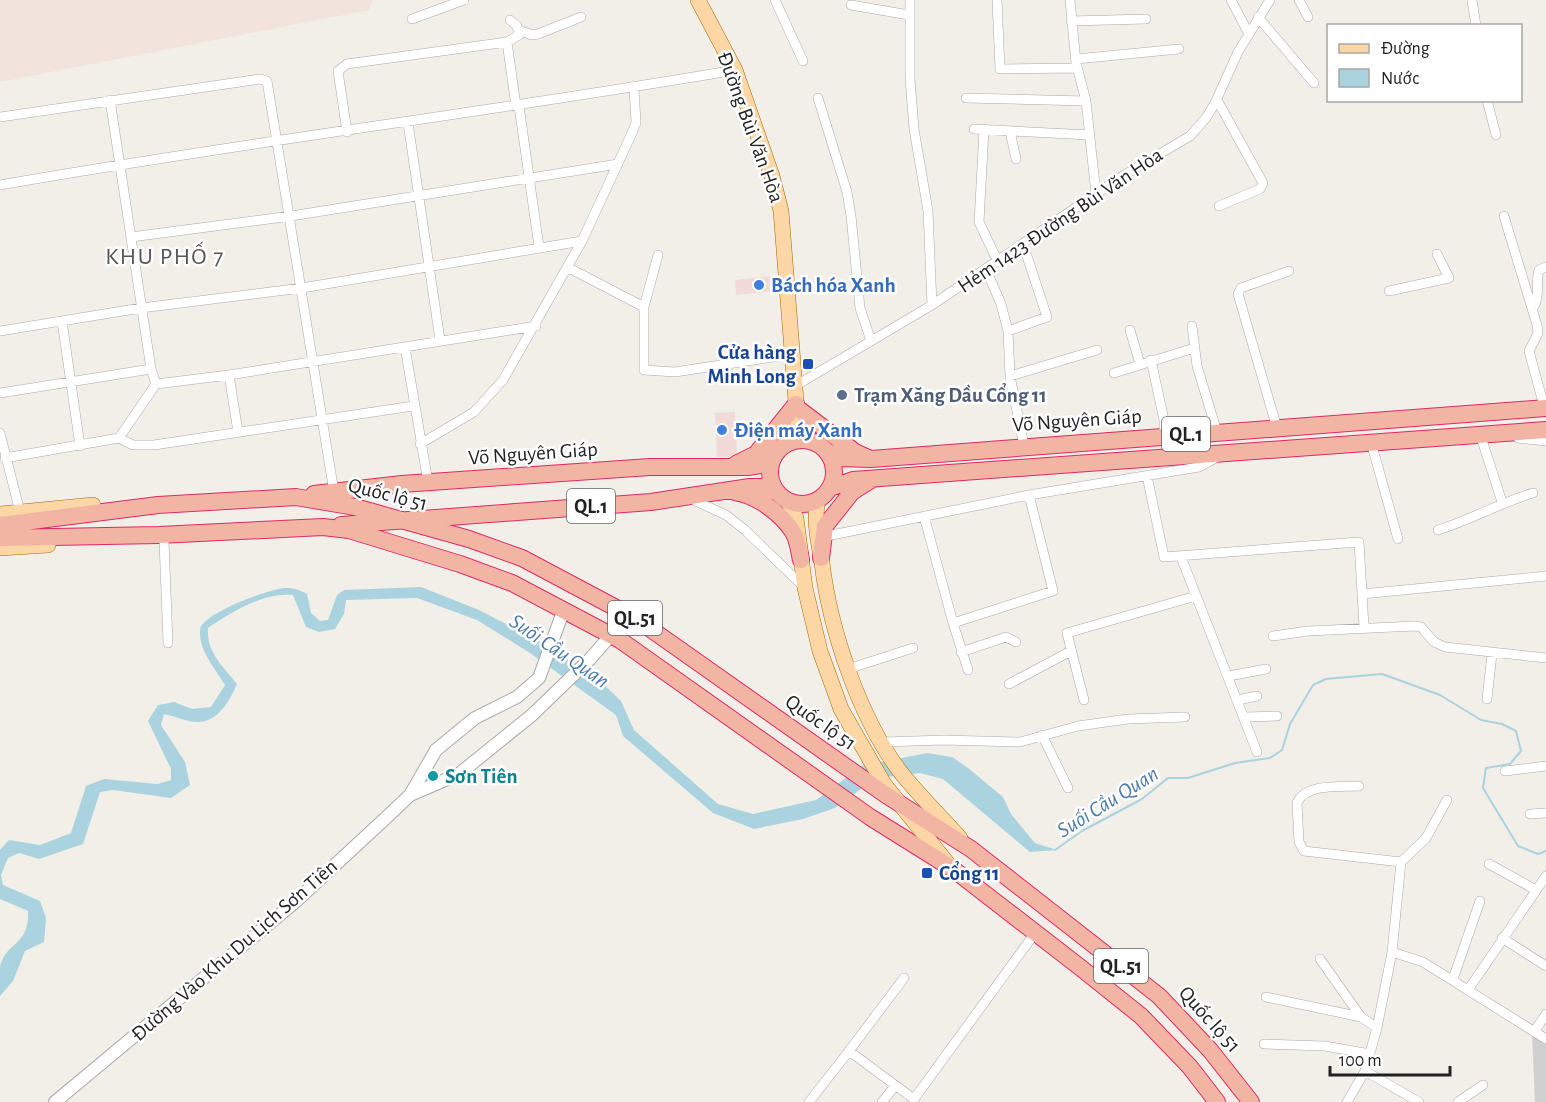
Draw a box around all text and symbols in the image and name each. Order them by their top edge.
legend [1327,24,1522,102]
text: Đường [1381,40,1430,58]
street label: Đường Bùi Văn Hòa [713,49,788,206]
text: Nước [1381,70,1419,88]
street label: Hẻm 1423 Đường Bùi Văn Hòa [954,144,1167,297]
district label: KHU PHỐ 7 [105,241,225,269]
place label: Bách hóa Xanh [771,275,896,296]
marker: Bách hóa Xanh [752,278,766,292]
place label: Cửa hàng Minh Long [708,342,796,387]
marker: Cửa hàng Minh Long [801,357,815,371]
place label: Trạm Xăng Dầu Cổng 11 [854,382,1047,406]
marker: Trạm Xăng Dầu Cổng 11 [835,388,849,402]
street label: Võ Nguyên Giáp [1012,405,1143,436]
road number: QL.1 [1162,417,1210,451]
place label: Điện máy Xanh [734,420,863,441]
marker: Điện máy Xanh [715,423,729,437]
street label: Võ Nguyên Giáp [468,438,599,469]
street label: Quốc lộ 51 [346,475,430,514]
road number: QL.1 [567,489,615,523]
road number: QL.51 [608,601,662,635]
water label: Suối Cầu Quan [506,610,613,692]
street label: Quốc lộ 51 [782,691,860,754]
water label: Suối Cầu Quan [1053,762,1162,842]
place label: Sơn Tiên [445,766,518,787]
marker: Sơn Tiên [426,769,440,783]
street label: Đường Vào Khu Du Lịch Sơn Tiên [127,855,341,1045]
place label: Cổng 11 [939,860,1000,884]
marker: Cổng 11 [920,866,934,880]
road number: QL.51 [1094,949,1148,983]
street label: Quốc lộ 51 [1175,982,1245,1056]
scale bar [1330,1039,1450,1077]
text: 100 m [1339,1052,1382,1070]

